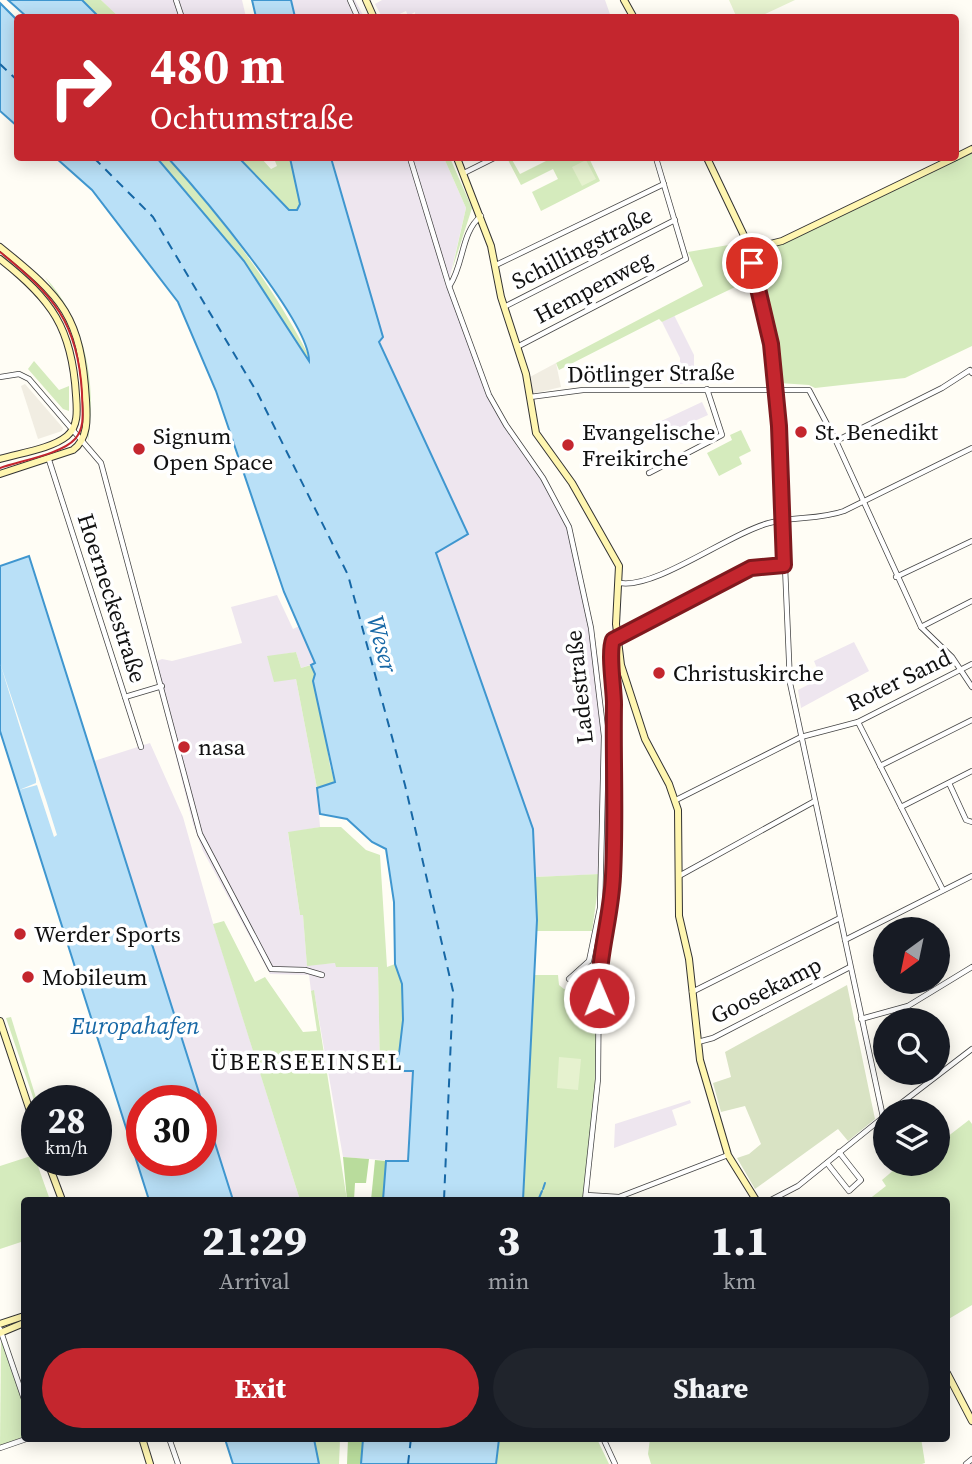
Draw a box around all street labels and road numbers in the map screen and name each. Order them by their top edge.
street label: Schillingstraße [506,199,658,297]
street label: Hempenweg [529,243,657,331]
street label: Dötlinger Straße [567,356,735,390]
street label: Hoerneckestraße [70,509,154,687]
street label: Ladestraße [557,629,601,745]
street label: Roter Sand [842,641,956,719]
street label: Goosekamp [705,948,827,1032]

